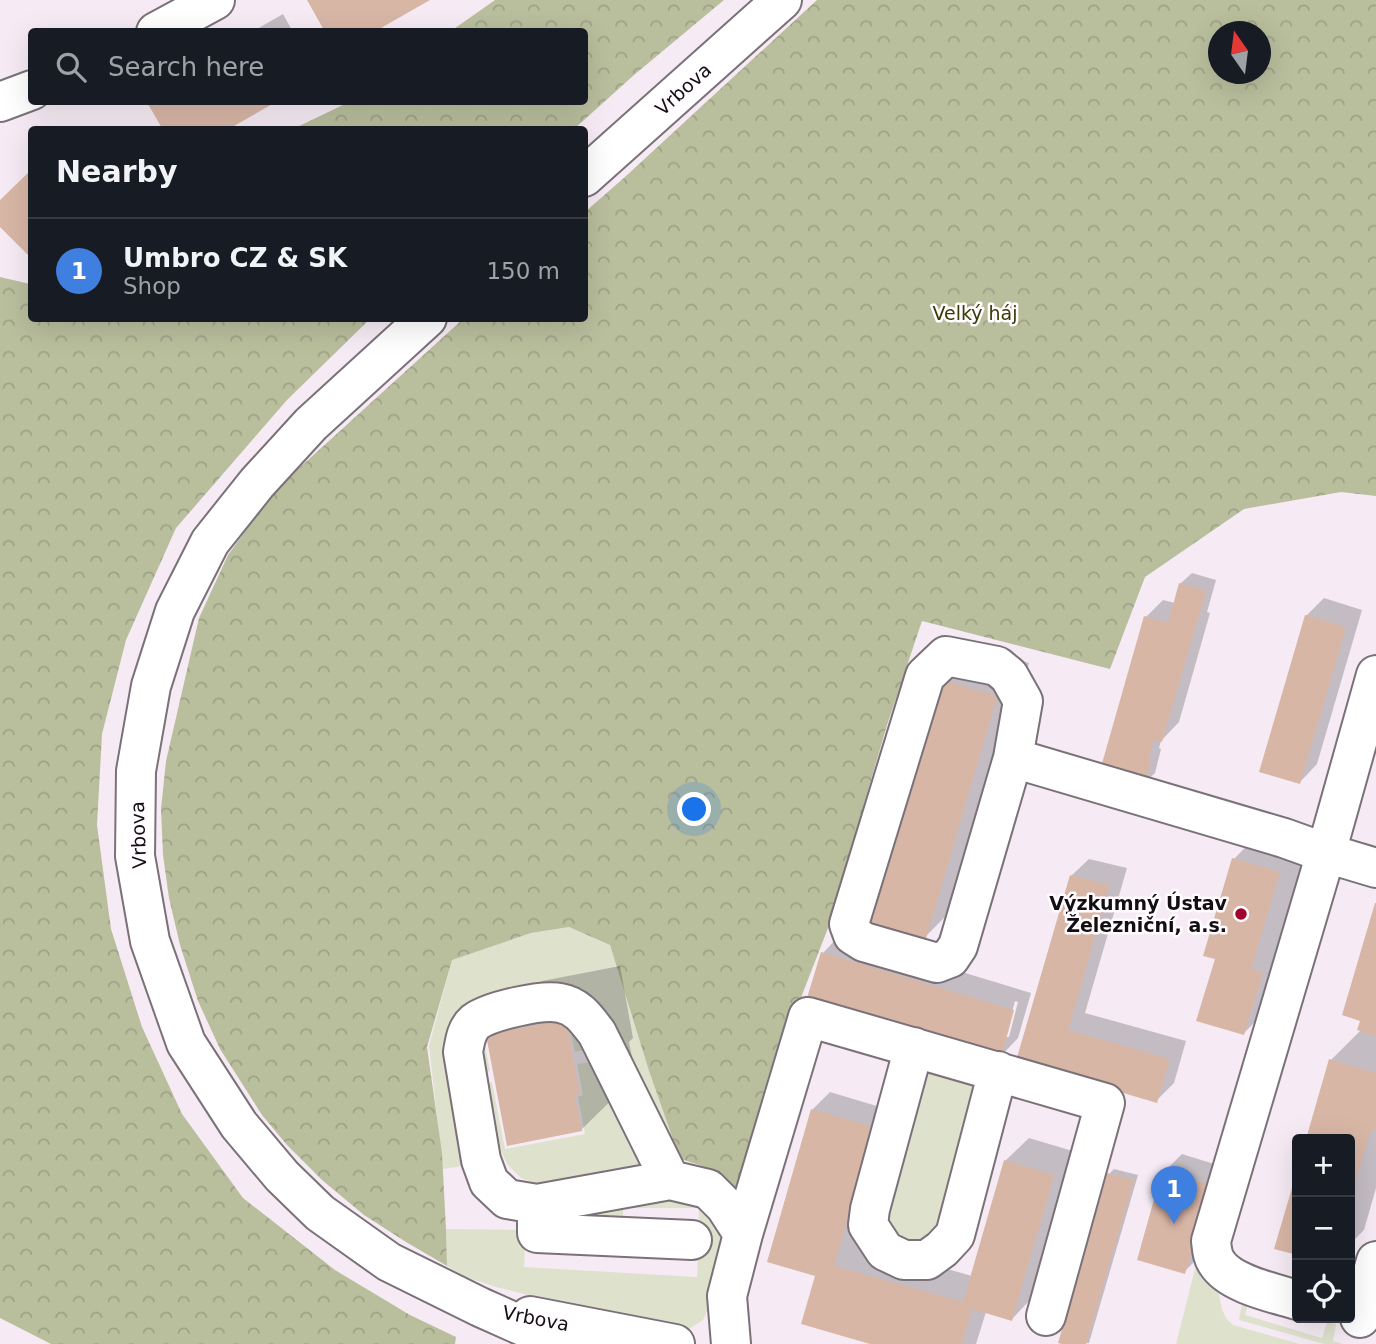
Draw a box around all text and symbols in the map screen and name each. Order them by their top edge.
north arrow [1208,21,1271,84]
search box [28,28,588,105]
icon: search [52,48,90,86]
text: Search here [108,52,264,82]
street label: Vrbova [651,58,715,120]
text: Nearby [56,154,178,189]
text: Umbro CZ & SK [123,243,347,273]
text: 1 [71,258,87,284]
text: 150 m [486,258,560,284]
text: Shop [123,273,181,299]
park label: Velký háj [932,302,1018,324]
your location [677,792,711,826]
street label: Vrbova [126,801,150,869]
place label: Výzkumný Ústav Železniční, a.s. [1049,891,1228,936]
marker: Výzkumný Ústav Železniční, a.s. [1233,906,1249,922]
map controls [1292,1134,1355,1323]
button: + [1292,1134,1355,1197]
pin: 1 [1151,1166,1197,1224]
button: − [1292,1197,1355,1260]
button: locate [1292,1260,1355,1323]
street label: Vrbova [501,1301,571,1335]

